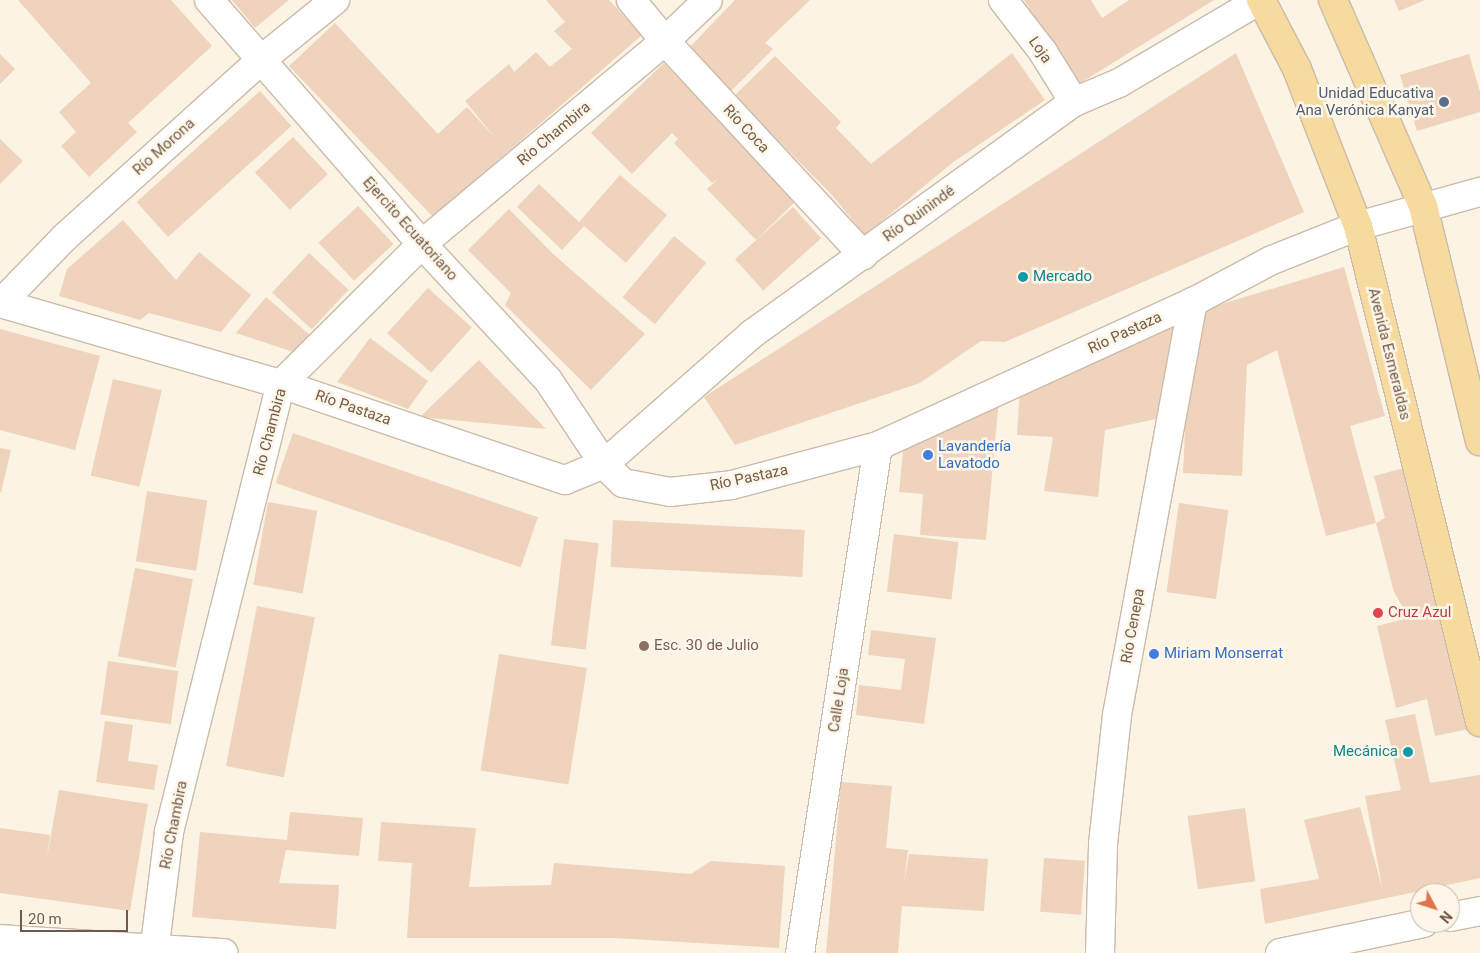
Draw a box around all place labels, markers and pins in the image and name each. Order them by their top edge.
place label: Unidad Educativa Ana Verónica Kanyat [1296,84,1434,119]
marker: Unidad Educativa Ana Verónica Kanyat [1438,96,1450,108]
place label: Mercado [1033,268,1092,286]
marker: Mercado [1017,271,1029,283]
place label: Lavandería Lavatodo [938,437,1011,472]
marker: Lavandería Lavatodo [922,449,934,461]
place label: Cruz Azul [1388,604,1452,622]
marker: Cruz Azul [1372,607,1384,619]
place label: Esc. 30 de Julio [654,637,759,655]
marker: Esc. 30 de Julio [638,640,650,652]
place label: Miriam Monserrat [1164,645,1283,663]
marker: Miriam Monserrat [1148,648,1160,660]
place label: Mecánica [1333,743,1398,761]
marker: Mecánica [1402,746,1414,758]

